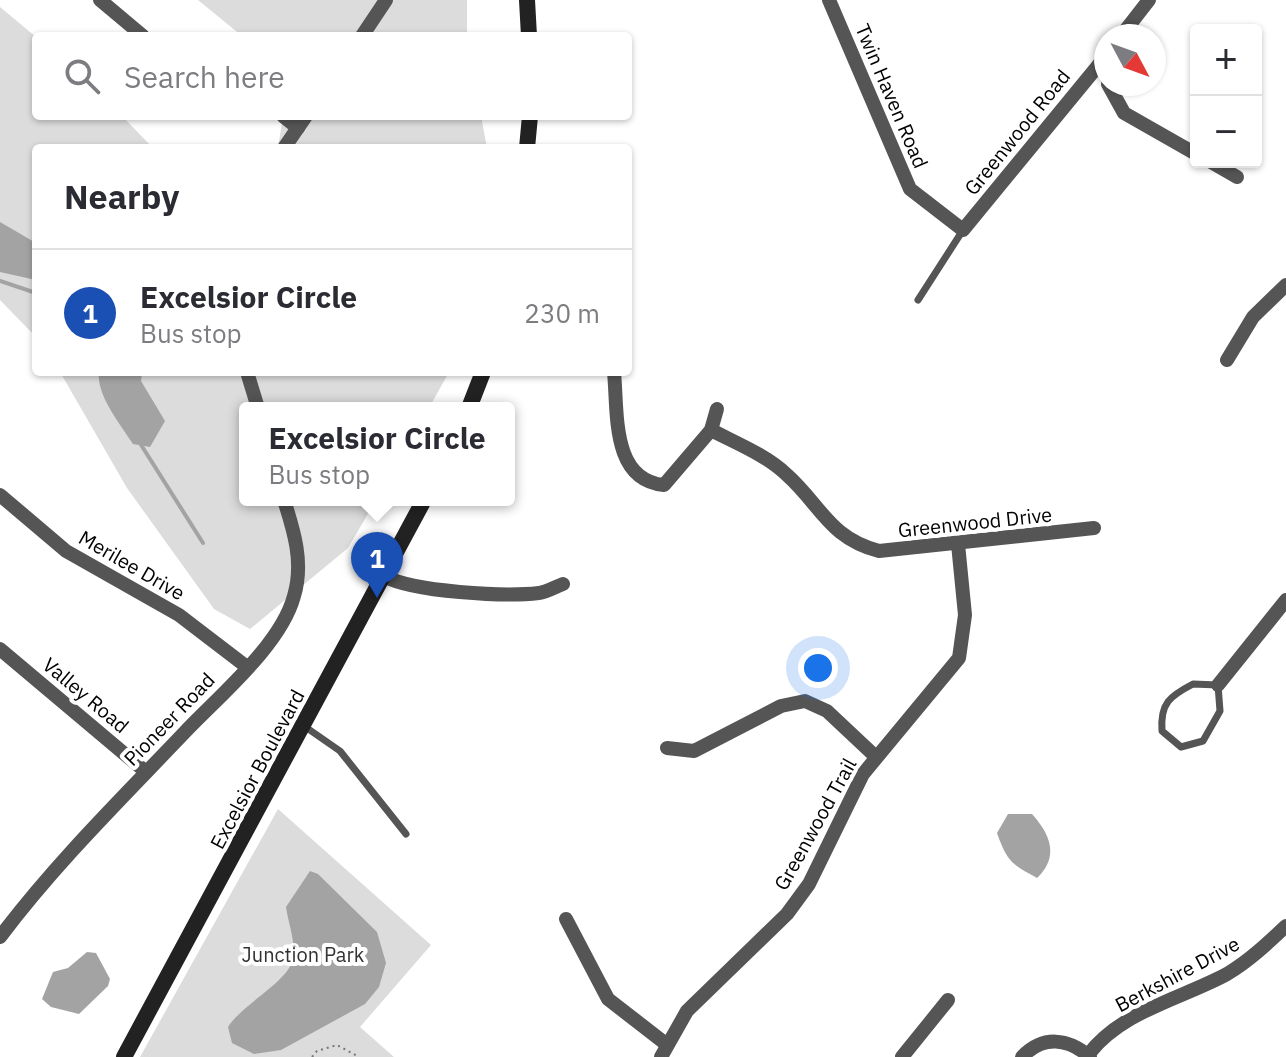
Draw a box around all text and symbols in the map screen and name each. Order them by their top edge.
street label: Twin Haven Road [849,20,935,172]
north arrow [1094,24,1166,96]
map controls [1190,24,1262,168]
button: + [1190,24,1262,96]
search box [32,32,632,120]
icon: search [60,54,104,98]
text: Search here [124,57,285,96]
street label: Greenwood Road [958,64,1076,200]
button: − [1190,96,1262,168]
text: Nearby [64,174,179,218]
text: Excelsior Circle [140,277,357,316]
text: 1 [82,296,98,330]
text: 230 m [524,296,600,330]
text: Bus stop [140,316,242,350]
popup [239,402,515,506]
text: Excelsior Circle [268,418,486,457]
text: Bus stop [268,457,370,491]
street label: Greenwood Drive [897,500,1053,544]
street label: Merilee Drive [74,524,190,606]
pin: 1 [351,532,403,598]
your location [798,648,838,688]
street label: Valley Road [37,651,135,739]
street label: Pioneer Road [118,667,220,771]
street label: Excelsior Boulevard [204,685,310,853]
street label: Greenwood Trail [767,753,863,895]
street label: Berkshire Drive [1110,930,1244,1018]
park label: Junction Park [242,941,365,968]

